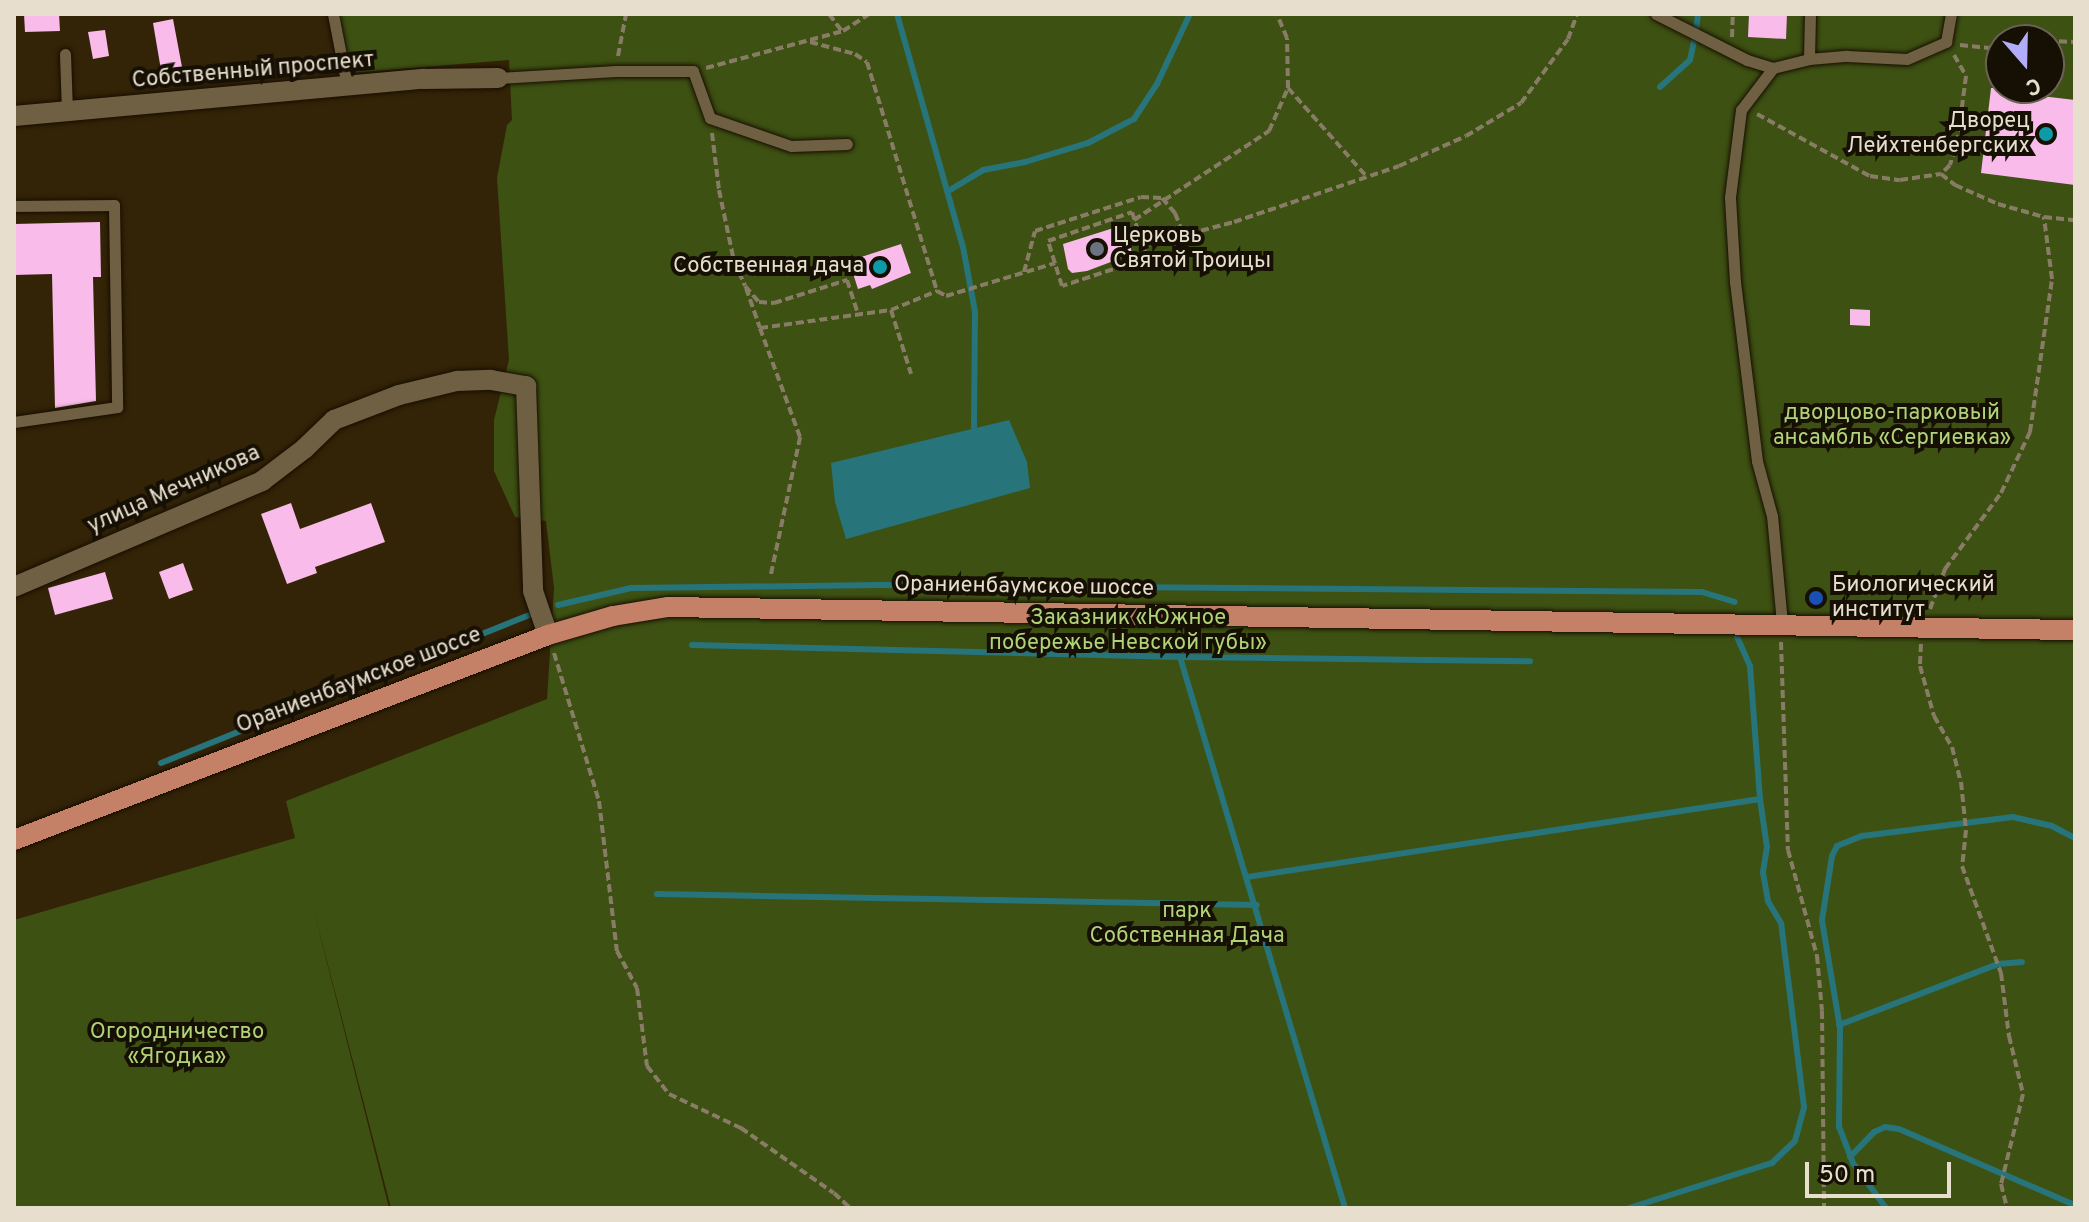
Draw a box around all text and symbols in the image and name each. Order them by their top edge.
north arrow [1985,24,2065,104]
street label: Собственный проспект [131,47,375,95]
text: С [2021,70,2044,100]
place label: Дворец Лейхтенбергских [1846,108,2030,160]
marker: Дворец Лейхтенбергских [2037,125,2055,143]
place label: Церковь Святой Троицы [1113,223,1272,274]
marker: Церковь Святой Троицы [1088,240,1106,258]
place label: Собственная дача [673,254,864,280]
marker: Собственная дача [871,258,889,276]
park label: дворцово-парковый ансамбль «Сергиевка» [1773,400,2011,452]
street label: улица Мечникова [84,440,264,540]
street label: Ораниенбаумское шоссе [894,572,1154,602]
place label: Биологический институт [1832,572,1995,624]
marker: Биологический институт [1807,589,1825,607]
park label: Заказник «Южное побережье Невской губы» [989,605,1267,656]
street label: Ораниенбаумское шоссе [233,622,485,740]
park label: парк Собственная Дача [1089,898,1285,950]
park label: Огородничество «Ягодка» [90,1019,264,1070]
scale bar [1809,1146,1955,1196]
text: 50 m [1819,1161,1875,1191]

